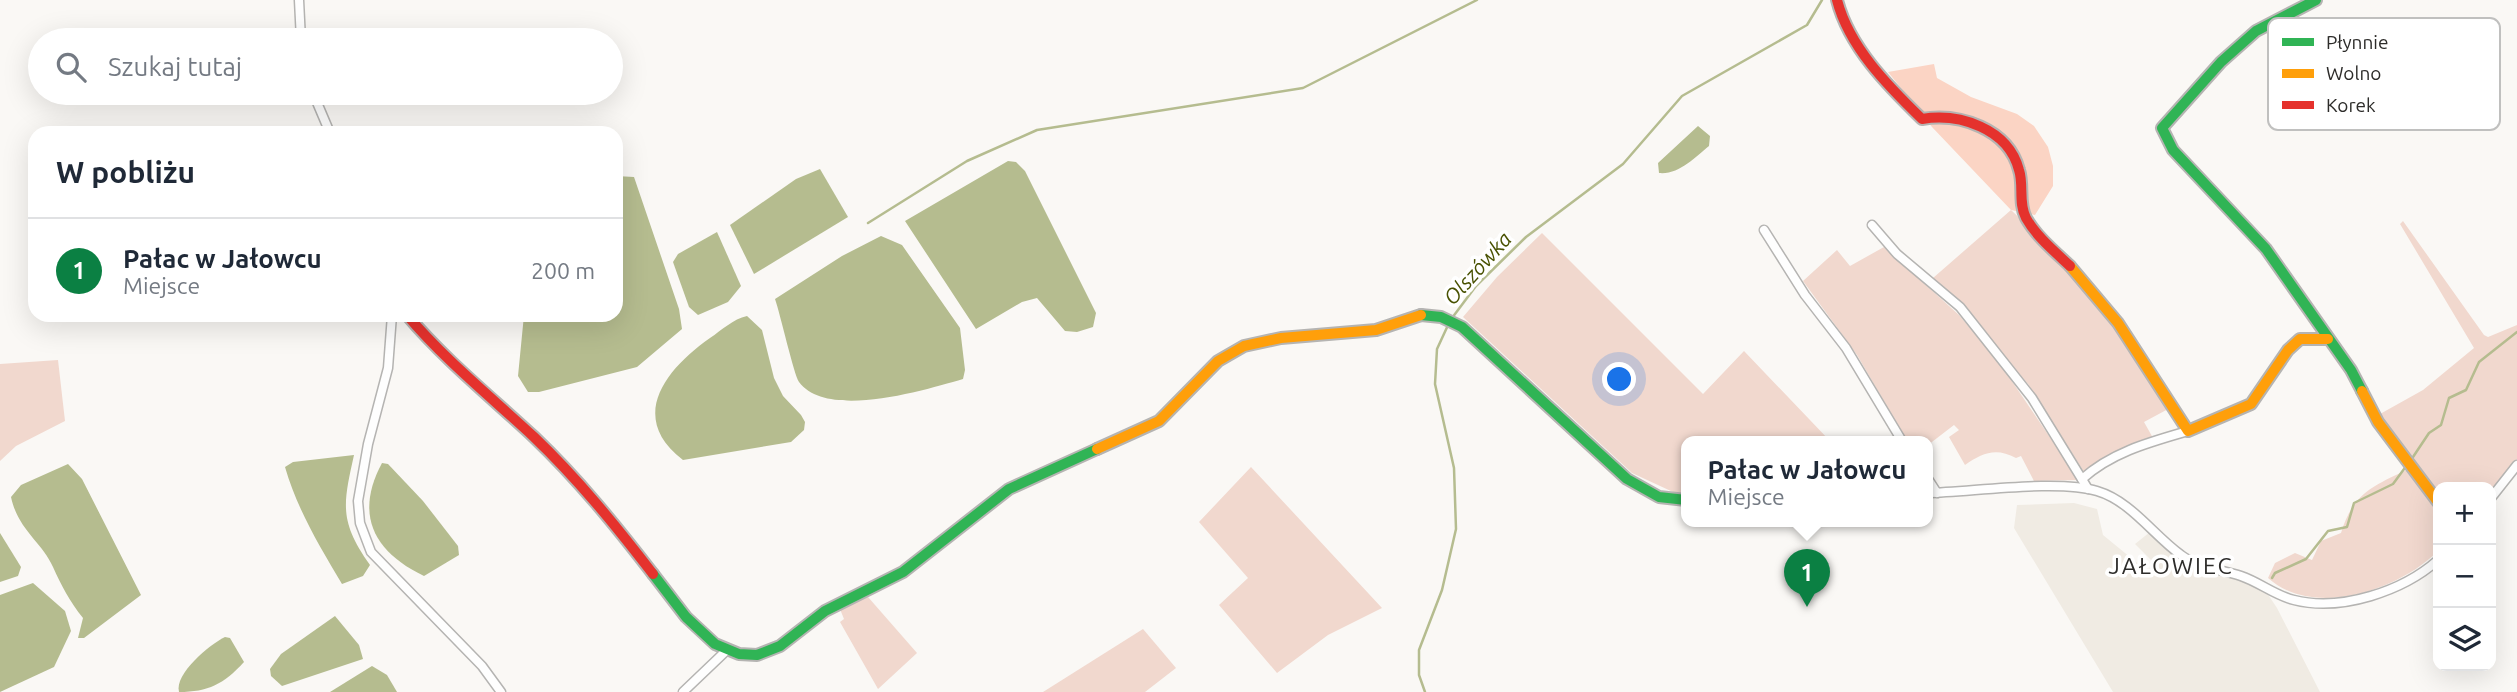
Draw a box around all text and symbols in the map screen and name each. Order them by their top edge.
legend [2268,18,2500,130]
search box [28,28,623,105]
text: Płynnie [2326,31,2388,53]
icon: search [52,48,90,86]
text: Szukaj tutaj [108,52,242,81]
text: Wolno [2326,62,2381,84]
text: Korek [2326,94,2376,116]
text: W pobliżu [56,155,195,189]
water label: Olszówka [1438,227,1516,309]
text: Pałac w Jałowcu [123,244,322,273]
text: 1 [73,258,85,283]
text: 200 m [531,258,595,283]
text: Miejsce [123,273,200,298]
your location [1602,362,1636,396]
popup [1681,436,1933,527]
text: Pałac w Jałowcu [1708,455,1906,484]
map controls [2433,482,2496,671]
button: + [2433,482,2496,545]
text: Miejsce [1708,484,1785,509]
button: − [2433,545,2496,608]
pin: 1 [1784,549,1830,607]
district label: JAŁOWIEC [2108,553,2234,578]
button: layers [2433,608,2496,671]

